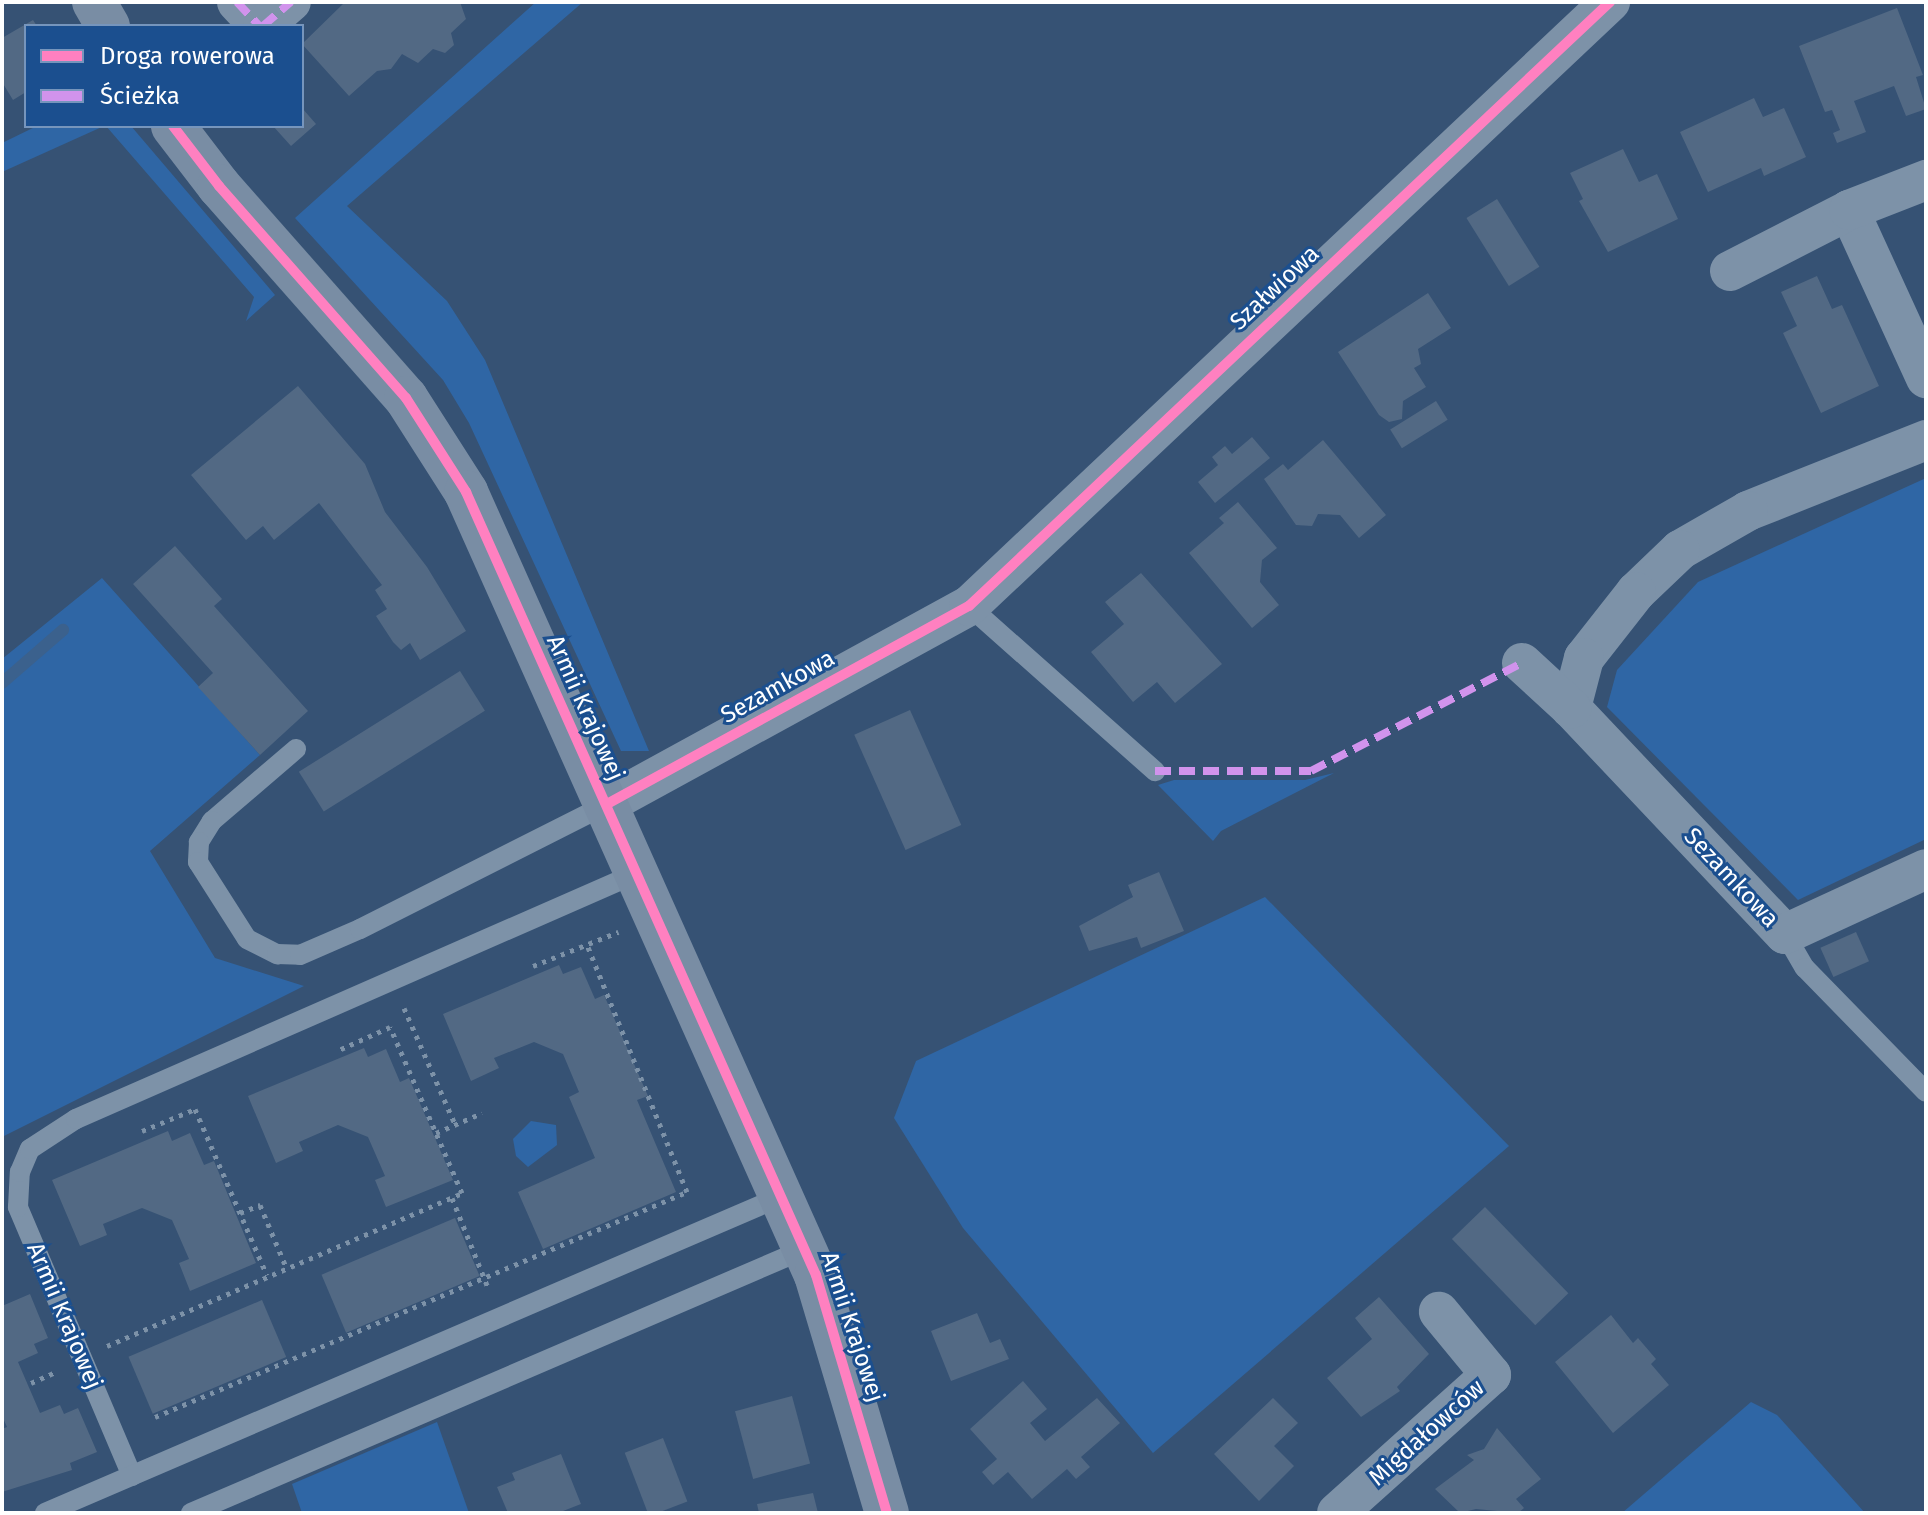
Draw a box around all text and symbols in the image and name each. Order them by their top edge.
legend [24,24,304,128]
text: Droga rowerowa [100,42,275,70]
text: Ścieżka [100,82,180,110]
street label: Szałwiowa [1225,240,1325,336]
street label: Armii Krajowej [540,631,630,785]
street label: Sezamkowa [716,644,840,730]
street label: Sezamkowa [1678,822,1784,934]
street label: Armii Krajowej [20,1238,108,1394]
street label: Armii Krajowej [814,1248,890,1406]
street label: Migdałowców [1363,1374,1491,1492]

